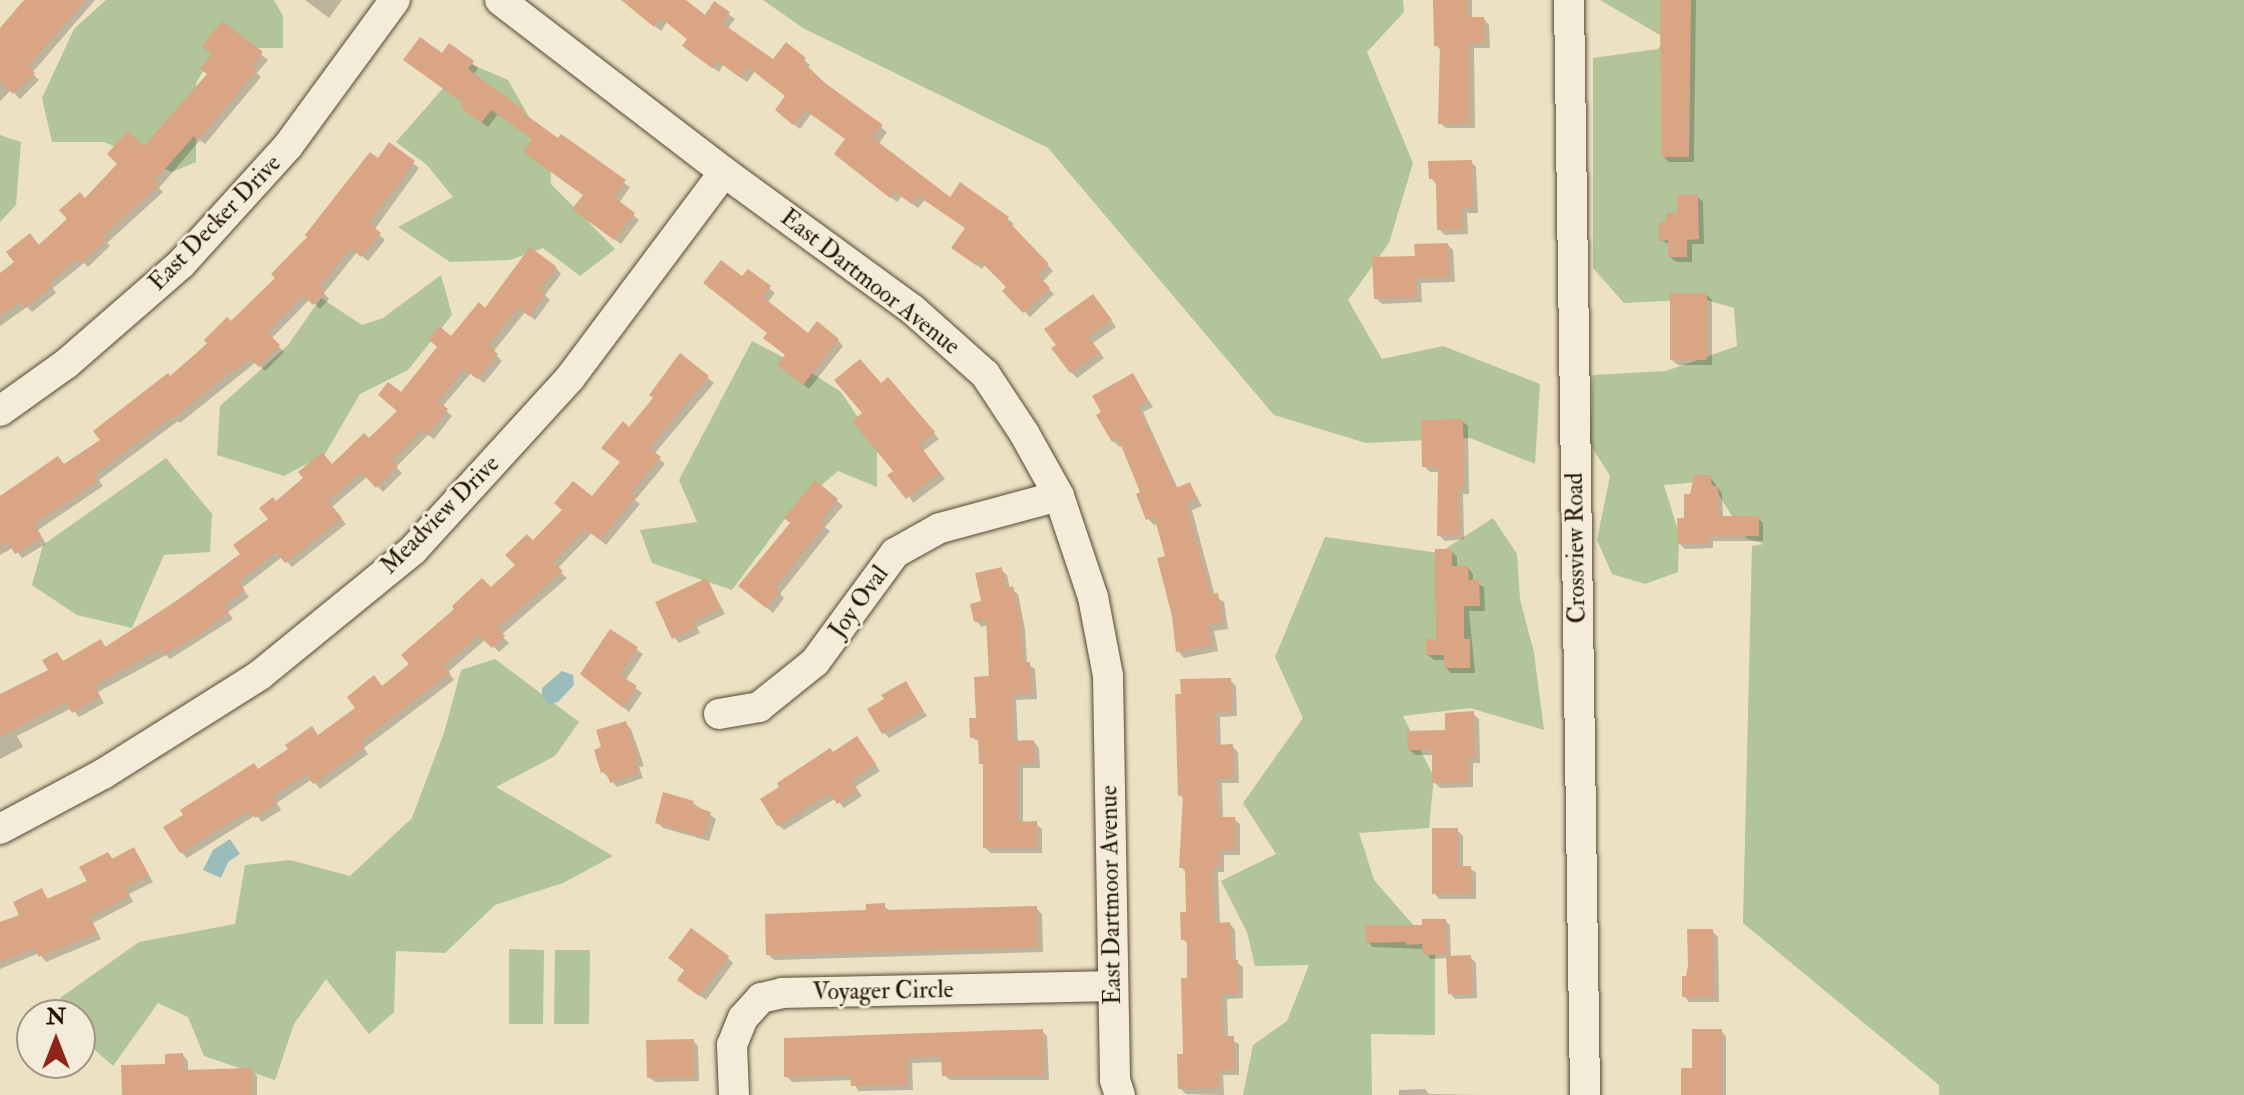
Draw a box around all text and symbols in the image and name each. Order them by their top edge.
street label: East Decker Drive [143,149,287,297]
street label: East Dartmoor Avenue [775,203,965,361]
street label: Meadview Drive [375,450,505,580]
street label: Crossview Road [1560,472,1592,624]
street label: Joy Oval [823,560,895,644]
street label: East Dartmoor Avenue [1095,785,1127,1005]
street label: Voyager Circle [812,975,954,1007]
north arrow [16,999,96,1079]
text: N [46,1003,66,1031]

